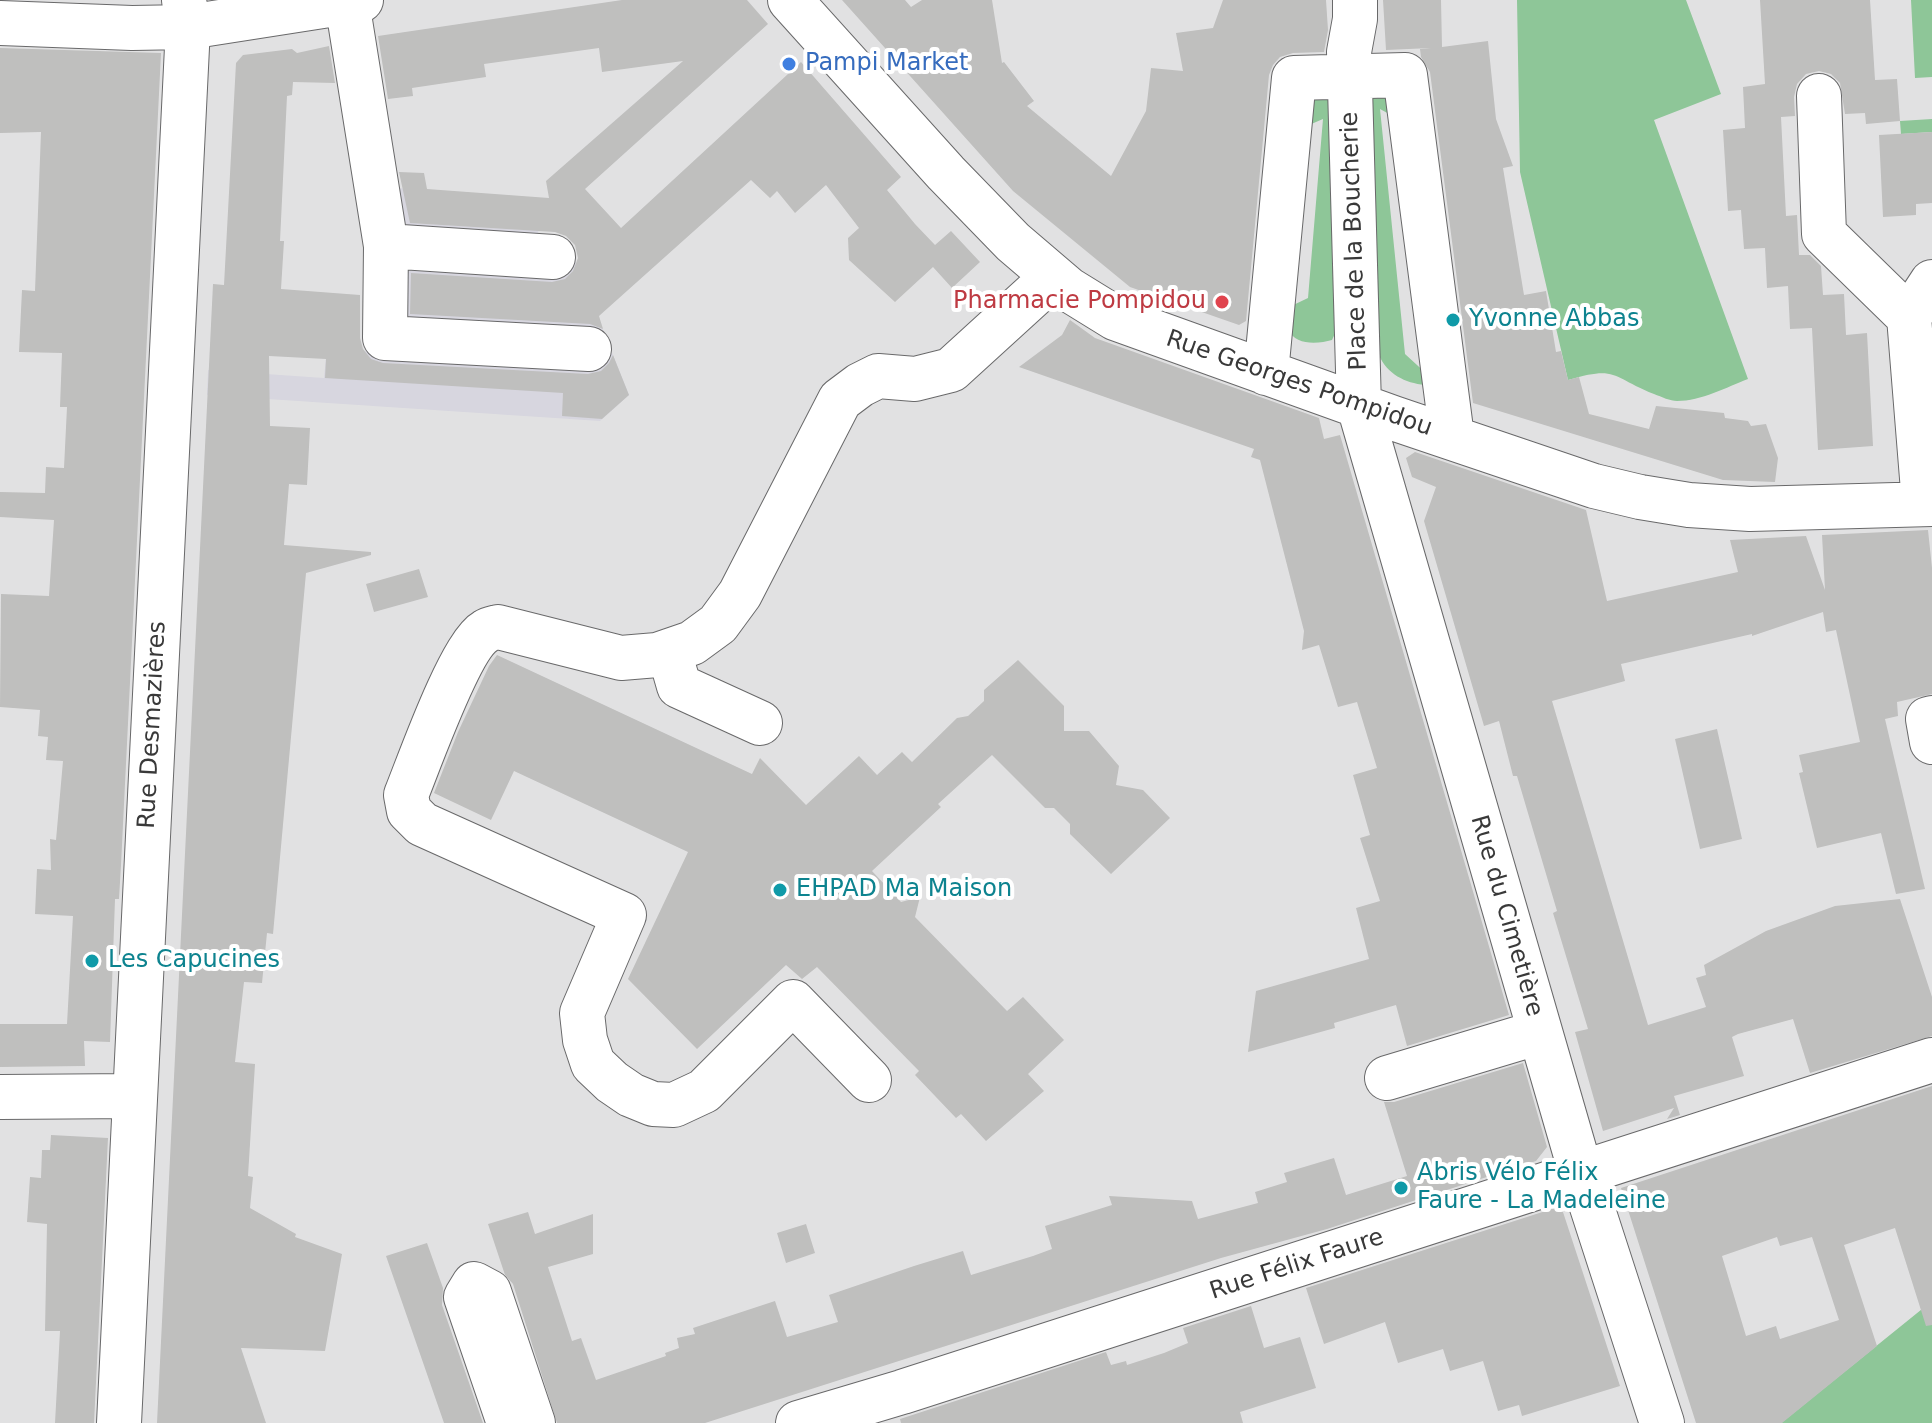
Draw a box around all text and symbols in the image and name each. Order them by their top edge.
place label: Pampi Market [805,50,969,78]
marker: Pampi Market [780,55,798,73]
street label: Place de la Boucherie [1336,111,1374,371]
place label: Pharmacie Pompidou [953,288,1206,316]
marker: Pharmacie Pompidou [1213,293,1231,311]
place label: Yvonne Abbas [1469,306,1639,334]
marker: Yvonne Abbas [1444,311,1462,329]
street label: Rue Georges Pompidou [1162,325,1436,443]
street label: Rue Desmazières [133,621,173,829]
street label: Rue du Cimetière [1464,812,1548,1020]
place label: EHPAD Ma Maison [796,876,1012,904]
marker: EHPAD Ma Maison [771,881,789,899]
place label: Les Capucines [108,947,280,975]
marker: Les Capucines [83,952,101,970]
place label: Abris Vélo Félix Faure - La Madeleine [1417,1160,1666,1216]
marker: Abris Vélo Félix Faure - La Madeleine [1392,1179,1410,1197]
street label: Rue Félix Faure [1206,1223,1388,1307]

